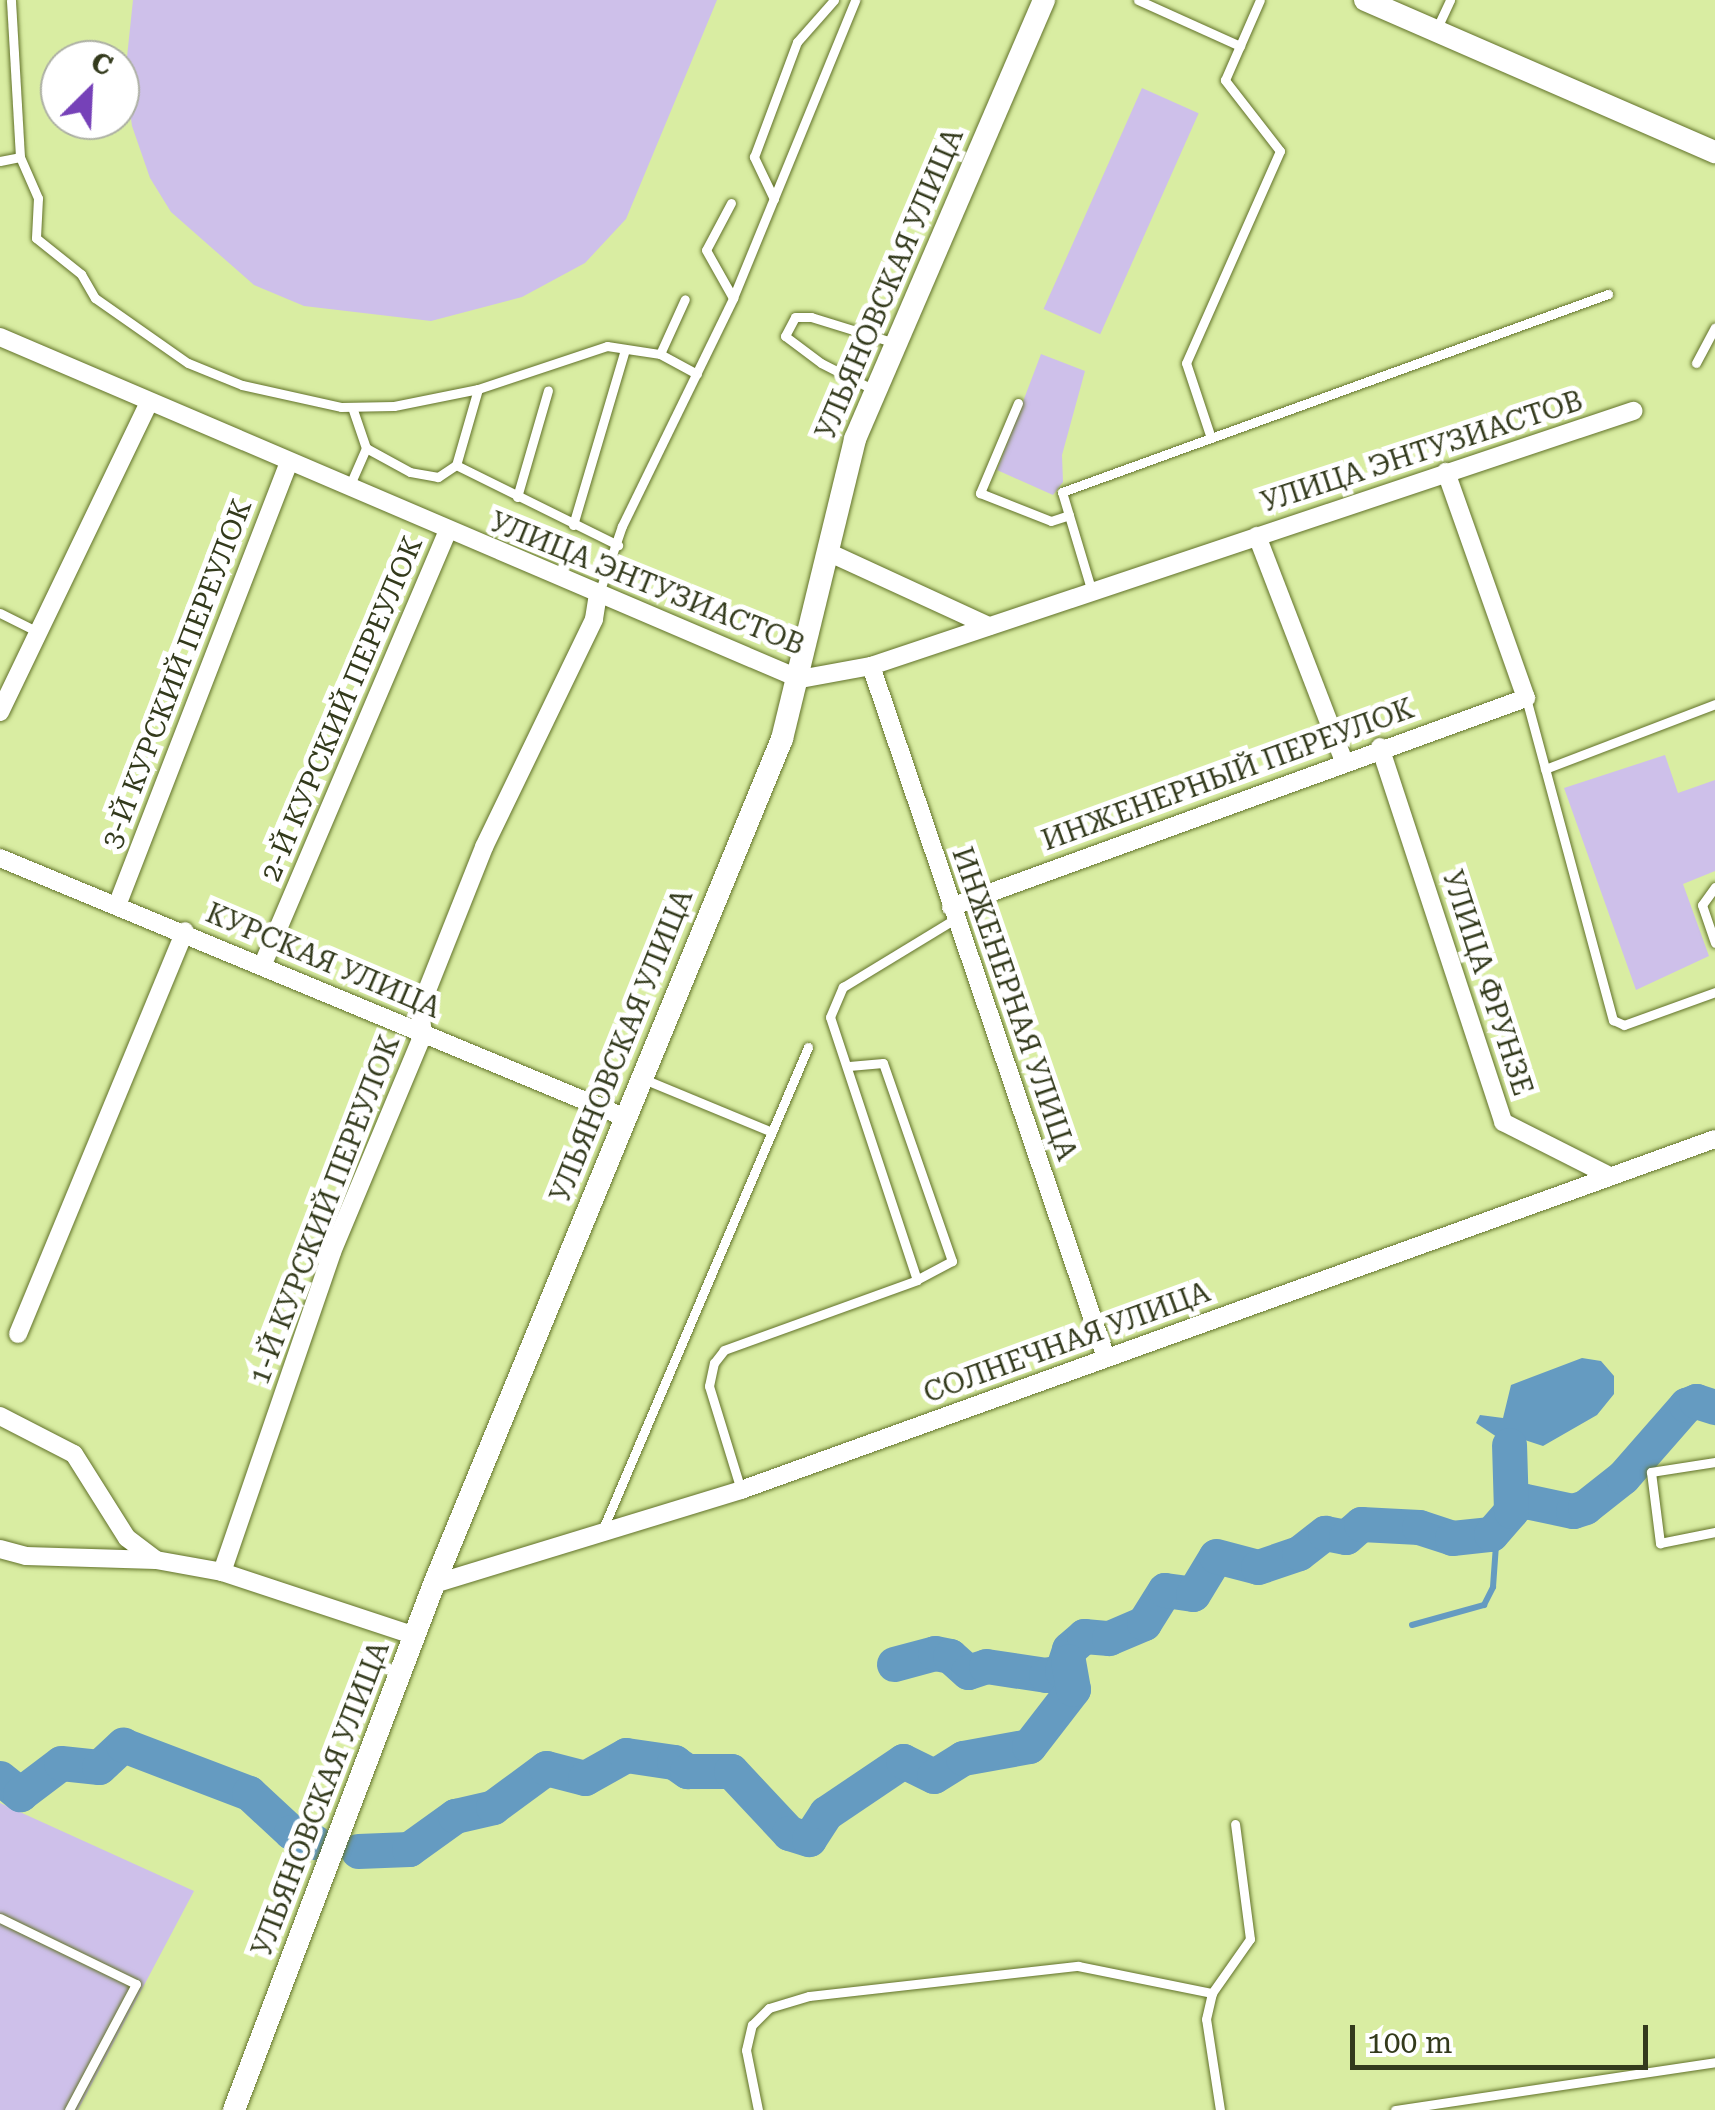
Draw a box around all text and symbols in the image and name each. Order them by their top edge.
north arrow [40,40,140,140]
text: С [86,45,117,83]
street label: УЛЬЯНОВСКАЯ УЛИЦА [809,124,971,444]
street label: УЛИЦА ЭНТУЗИАСТОВ [1257,384,1587,520]
street label: 3-Й КУРСКИЙ ПЕРЕУЛОК [95,495,259,853]
street label: УЛИЦА ЭНТУЗИАСТОВ [485,505,809,663]
street label: 2-Й КУРСКИЙ ПЕРЕУЛОК [254,532,430,886]
street label: ИНЖЕНЕРНЫЙ ПЕРЕУЛОК [1037,692,1419,858]
street label: ИНЖЕНЕРНАЯ УЛИЦА [945,843,1083,1165]
street label: УЛИЦА ФРУНЗЕ [1435,866,1539,1100]
street label: УЛЬЯНОВСКАЯ УЛИЦА [544,885,700,1207]
street label: КУРСКАЯ УЛИЦА [201,896,445,1026]
street label: 1-Й КУРСКИЙ ПЕРЕУЛОК [243,1031,407,1389]
street label: СОЛНЕЧНАЯ УЛИЦА [919,1276,1215,1410]
street label: УЛЬЯНОВСКАЯ УЛИЦА [245,1637,397,1961]
scale bar [1355,2005,1652,2067]
text: 100 m [1367,2025,1452,2060]

